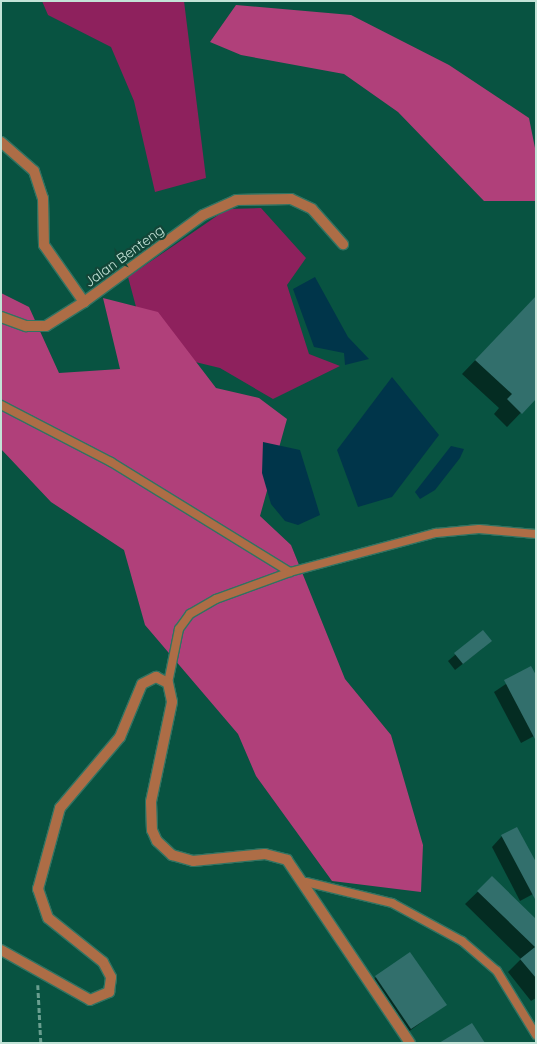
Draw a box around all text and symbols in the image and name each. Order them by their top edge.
street label: Jalan Benteng [81,221,167,291]

